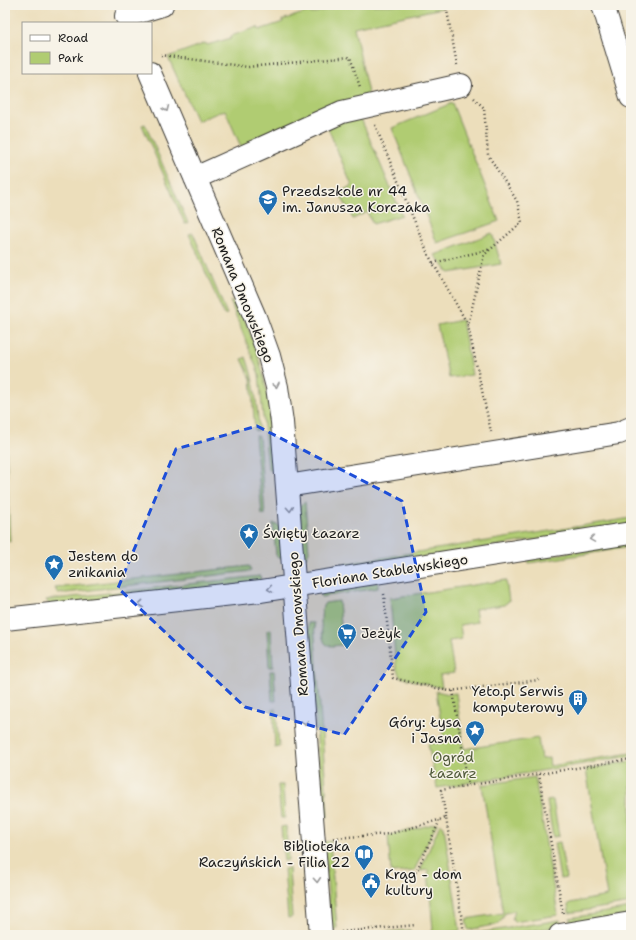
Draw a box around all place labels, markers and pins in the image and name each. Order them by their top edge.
place label: Przedszkole nr 44 im. Janusza Korczaka [282,182,430,216]
school or university icon: Przedszkole nr 44 im. Janusza Korczaka [257,188,279,216]
place icon: Święty Łazarz [238,522,260,550]
place label: Święty Łazarz [263,524,360,542]
place label: Jestem do znikania [68,547,138,581]
place icon: Jestem do znikania [43,553,65,581]
supermarket icon: Jeżyk [336,622,358,650]
place label: Jeżyk [361,624,401,642]
place label: Yeto.pl Serwis komputerowy [471,682,564,716]
building icon: Yeto.pl Serwis komputerowy [567,688,589,716]
place label: Góry: Łysa i Jasna [389,713,461,747]
place icon: Góry: Łysa i Jasna [464,719,486,747]
place label: Biblioteka Raczyńskich - Filia 22 [199,837,350,871]
library icon: Biblioteka Raczyńskich - Filia 22 [353,843,375,871]
place label: Krąg - dom kultury [385,865,462,899]
public building icon: Krąg - dom kultury [360,871,382,899]

